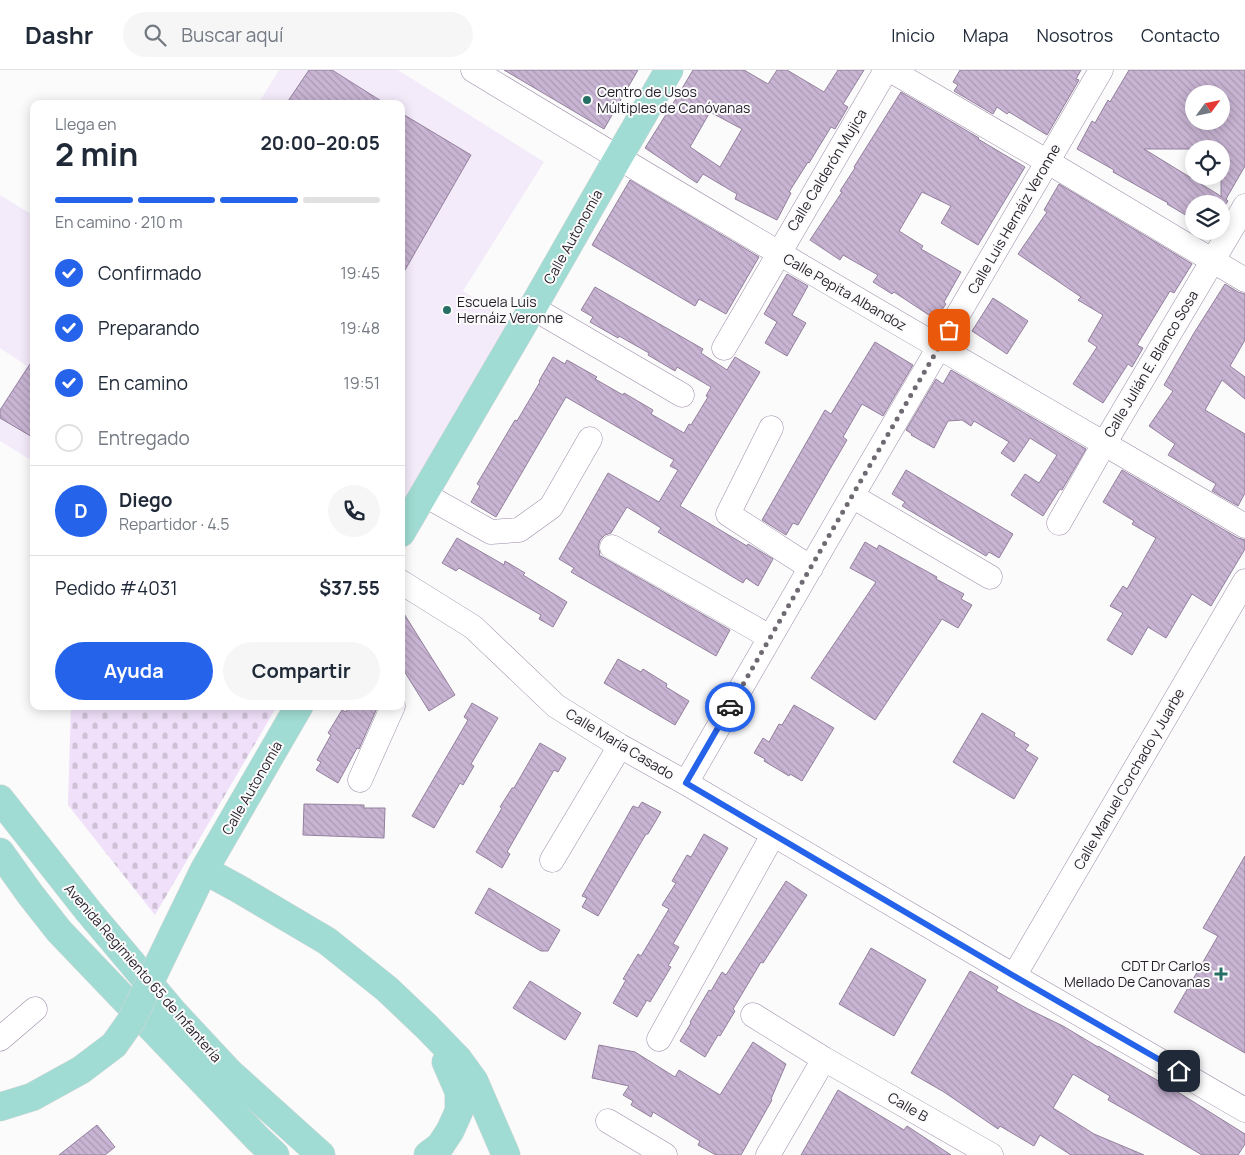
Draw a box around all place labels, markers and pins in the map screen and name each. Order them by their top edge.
place label: Centro de Usos Múltiples de Canóvanas [597,82,750,117]
marker: Centro de Usos Múltiples de Canóvanas [581,94,593,106]
place label: Escuela Luis Hernáiz Veronne [457,292,563,327]
marker: Escuela Luis Hernáiz Veronne [441,304,453,316]
pin [928,309,970,351]
place label: CDT Dr Carlos Mellado De Canovanas [1064,956,1210,991]
marker: CDT Dr Carlos Mellado De Canovanas [1214,967,1228,981]
pin [1158,1050,1200,1092]

